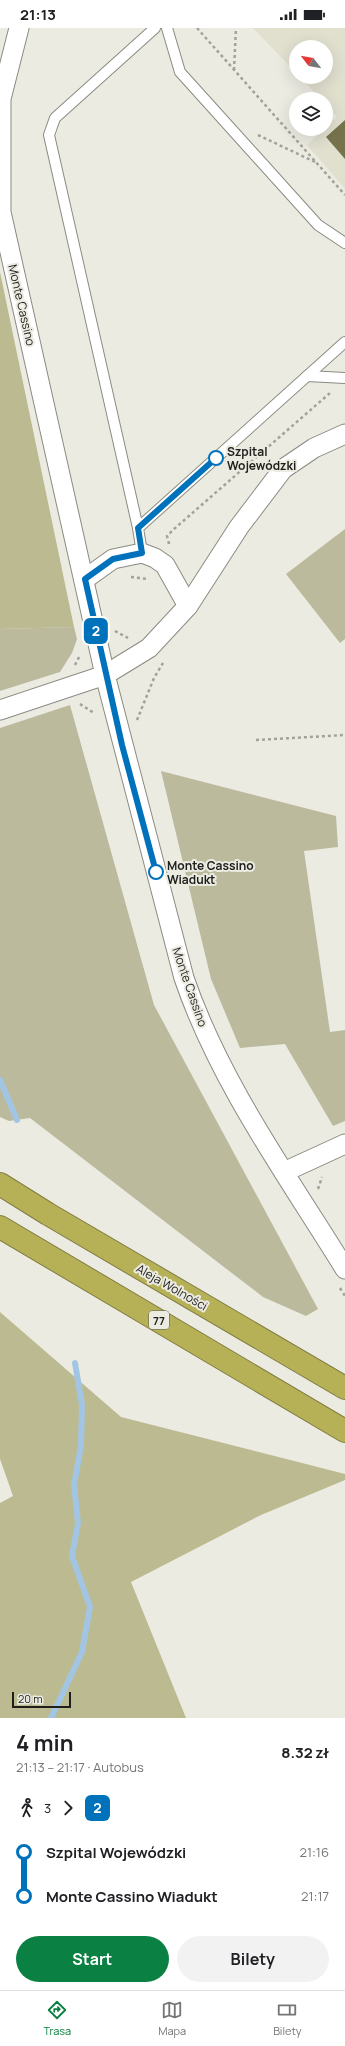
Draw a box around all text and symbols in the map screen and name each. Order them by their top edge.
text: 21:13 [20,4,56,25]
north arrow [289,40,333,84]
map controls [289,40,333,136]
button: layers [289,92,333,136]
street label: Monte Cassino [4,263,40,347]
place label: Szpital Wojewódzki [227,443,296,474]
marker: Szpital Wojewódzki [208,450,224,466]
line badge: 2 [83,618,109,644]
text: 2 [92,621,100,640]
place label: Monte Cassino Wiadukt [167,857,254,888]
marker: Monte Cassino Wiadukt [148,864,164,880]
street label: Monte Cassino [168,945,212,1029]
street label: Aleja Wolności [133,1260,211,1314]
road number: 77 [149,1311,169,1329]
scale bar [12,1690,71,1709]
text: 20 m [18,1691,43,1706]
text: 4 min [16,1728,74,1758]
text: 8.32 zł [281,1742,329,1763]
text: 21:13 – 21:17 · Autobus [16,1758,144,1776]
icon: walk [16,1797,38,1819]
icon: forward [57,1797,79,1819]
text: 2 [93,1798,102,1817]
text: 3 [44,1799,51,1817]
text: Szpital Wojewódzki [46,1842,186,1863]
text: 21:16 [299,1843,329,1861]
text: Monte Cassino Wiadukt [46,1886,218,1907]
text: 21:17 [301,1887,329,1905]
button: Start [16,1936,169,1982]
button: Bilety [177,1936,329,1982]
tab: Trasa [43,1999,71,2038]
tab: Mapa [158,1999,186,2038]
tab: Bilety [273,1999,301,2038]

